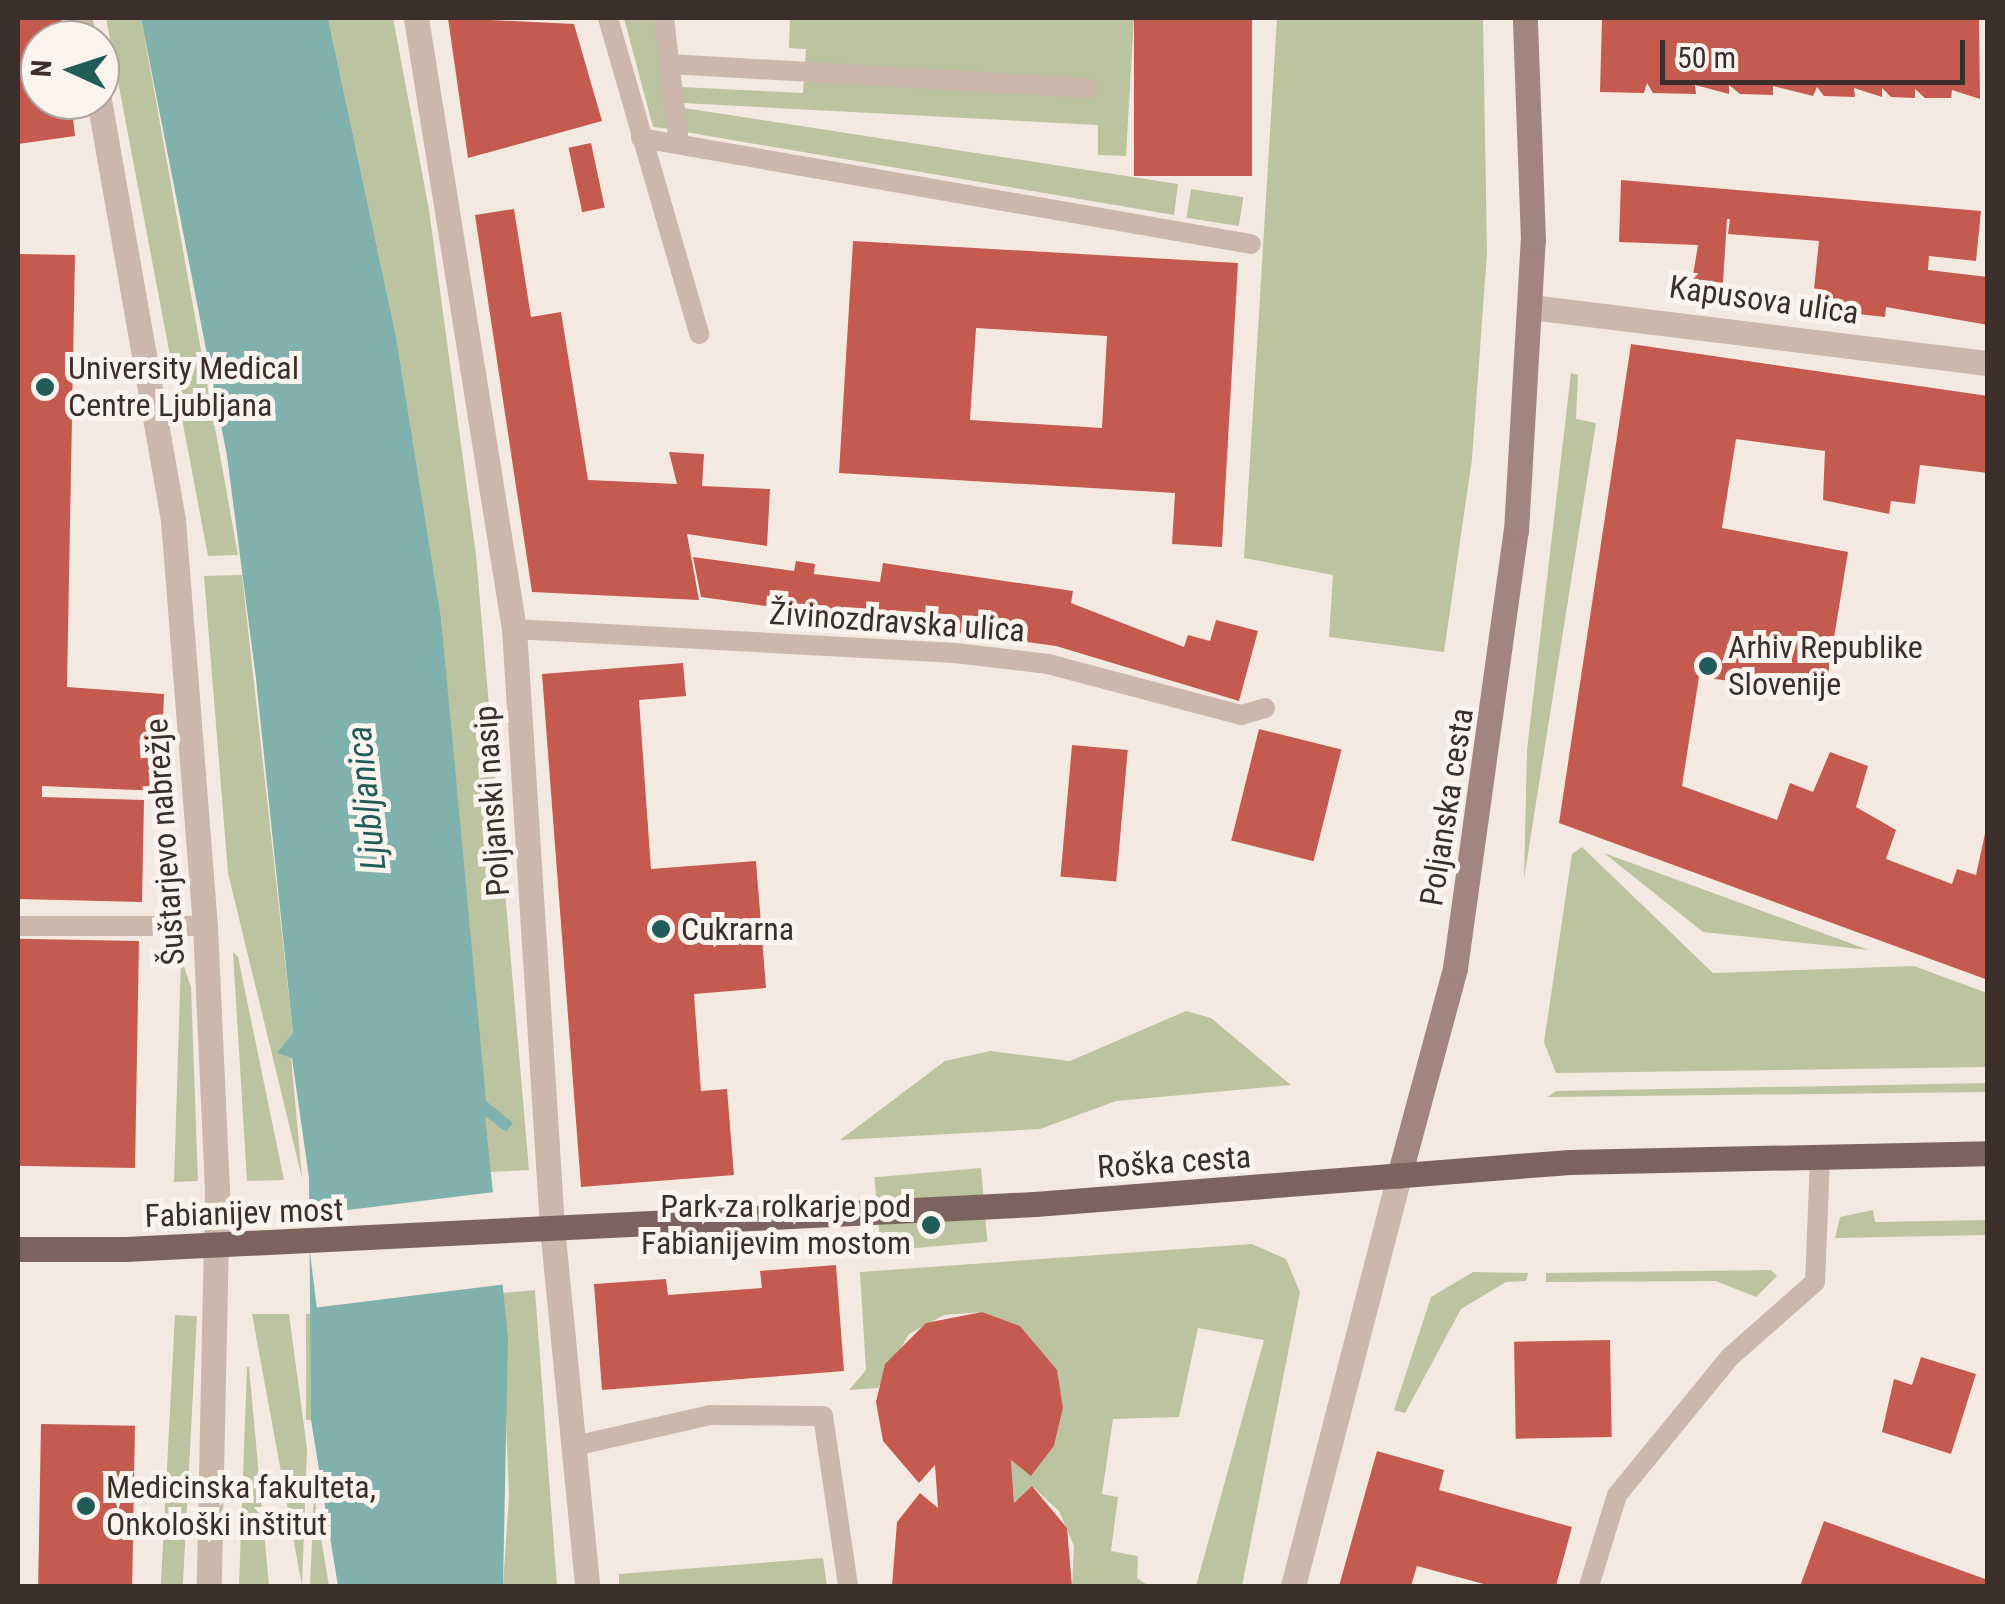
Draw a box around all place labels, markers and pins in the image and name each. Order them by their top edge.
place label: University Medical Centre Ljubljana [68,350,299,425]
marker: University Medical Centre Ljubljana [32,374,58,400]
place label: Arhiv Republike Slovenije [1728,629,1923,704]
marker: Arhiv Republike Slovenije [1697,655,1719,677]
place label: Cukrarna [681,910,794,948]
marker: Cukrarna [650,918,672,940]
place label: Park za rolkarje pod Fabianijevim mostom [641,1188,911,1263]
marker: Park za rolkarje pod Fabianijevim mostom [920,1214,942,1236]
place label: Medicinska fakulteta, Onkološki inštitut [106,1469,376,1544]
marker: Medicinska fakulteta, Onkološki inštitut [75,1495,97,1517]

